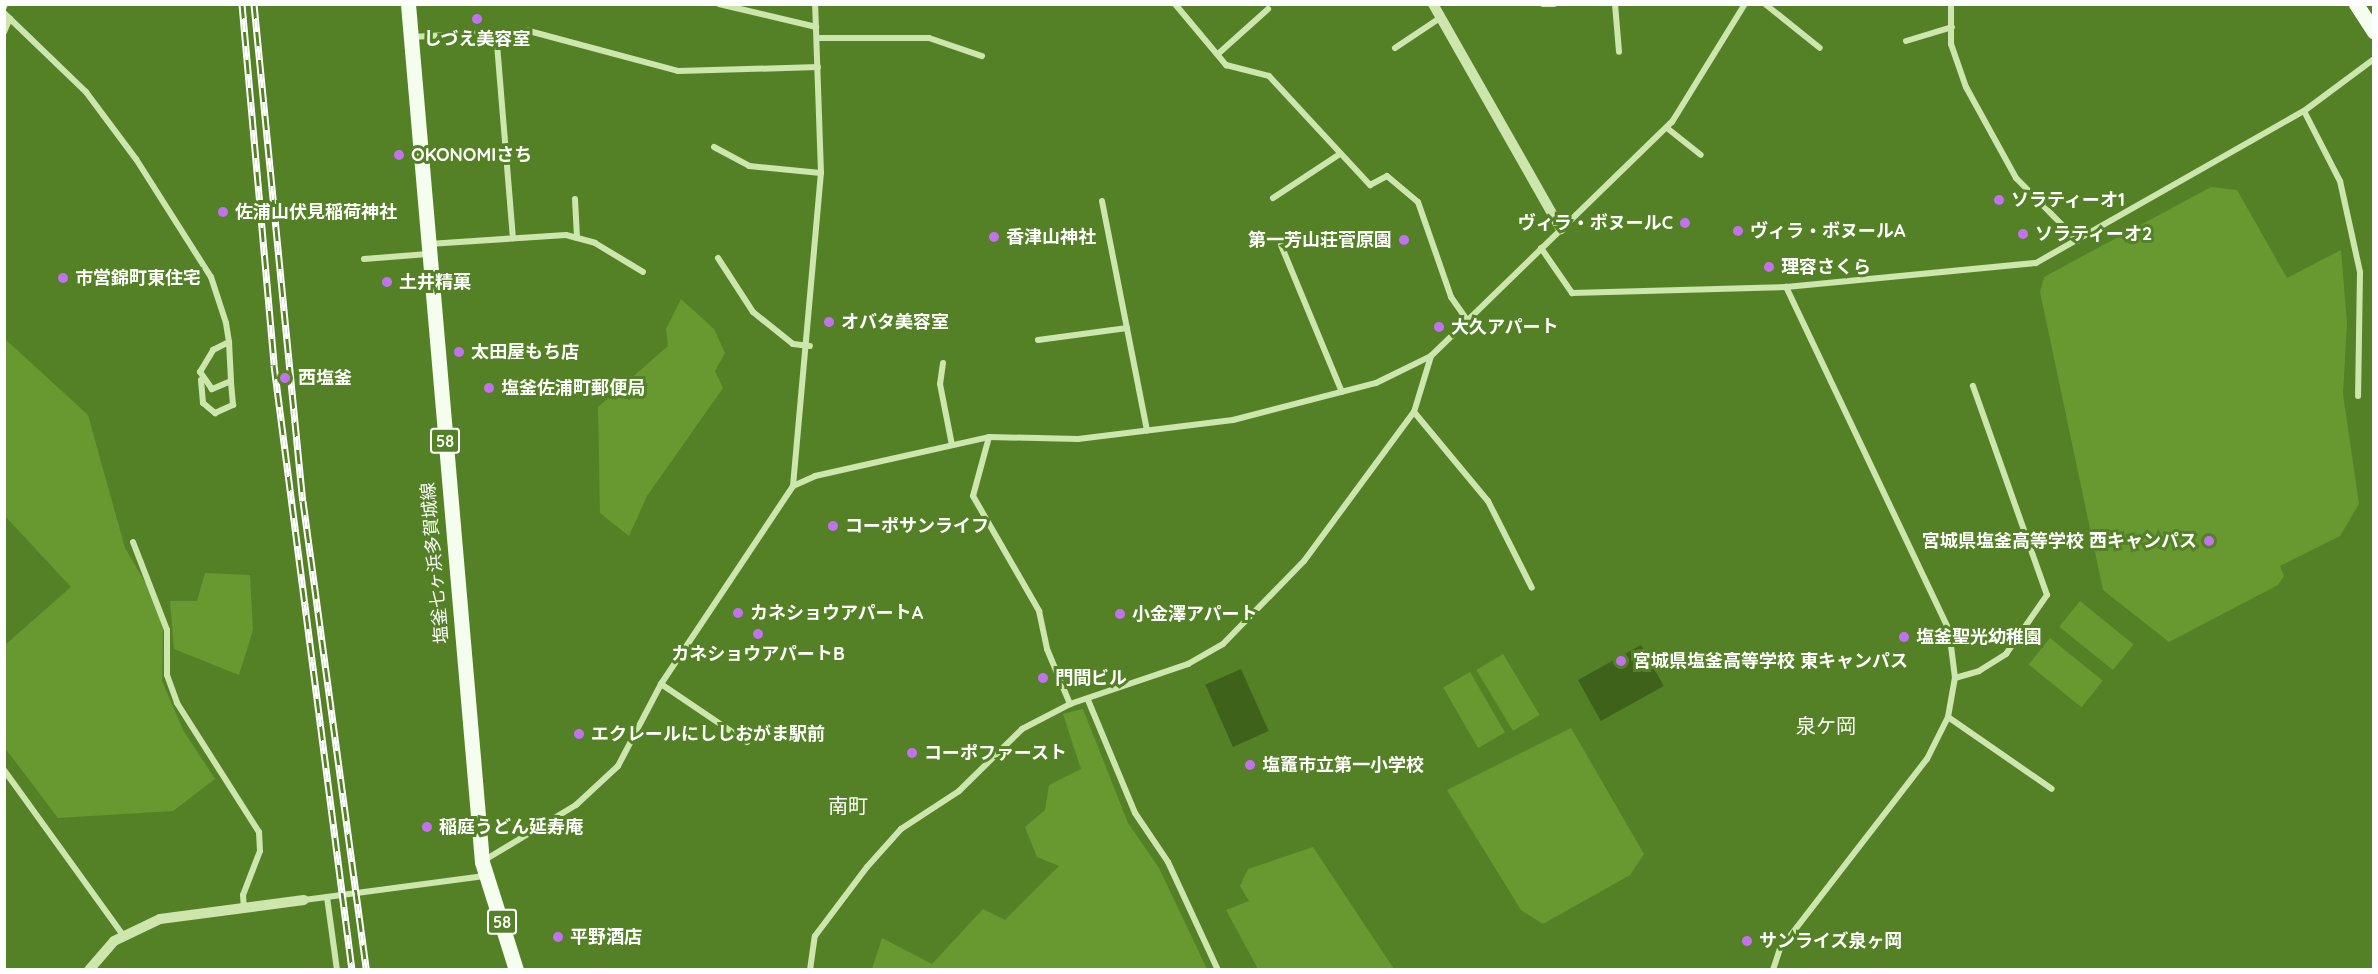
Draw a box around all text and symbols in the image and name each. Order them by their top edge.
marker: しづえ美容室 [470,12,484,26]
place label: しづえ美容室 [423,28,531,50]
place label: OKONOMIさち [411,144,532,166]
marker: OKONOMIさち [392,148,406,162]
place label: ソラティーオ1 [2011,189,2126,211]
marker: ソラティーオ1 [1992,193,2006,207]
place label: 佐浦山伏見稲荷神社 [235,201,397,223]
marker: 佐浦山伏見稲荷神社 [216,205,230,219]
place label: ヴィラ・ボヌールC [1518,212,1673,234]
marker: ヴィラ・ボヌールC [1678,216,1692,230]
place label: ヴィラ・ボヌールA [1750,220,1906,242]
place label: ソラティーオ2 [2035,223,2153,245]
marker: ヴィラ・ボヌールA [1731,224,1745,238]
place label: 香津山神社 [1006,226,1096,248]
marker: ソラティーオ2 [2016,227,2030,241]
place label: 第一芳山荘菅原園 [1248,229,1392,251]
marker: 香津山神社 [987,230,1001,244]
marker: 第一芳山荘菅原園 [1397,233,1411,247]
place label: 理容さくら [1781,256,1871,278]
marker: 理容さくら [1762,260,1776,274]
place label: 市営錦町東住宅 [75,267,201,289]
marker: 市営錦町東住宅 [56,271,70,285]
place label: 土井精菓 [399,271,471,293]
marker: 土井精菓 [380,275,394,289]
place label: オバタ美容室 [841,311,949,333]
marker: オバタ美容室 [822,315,836,329]
place label: 大久アパート [1451,316,1559,338]
marker: 大久アパート [1432,320,1446,334]
place label: 太田屋もち店 [471,341,579,363]
marker: 太田屋もち店 [452,345,466,359]
place label: 西塩釜 [298,367,352,389]
marker: 西塩釜 [276,369,294,387]
place label: 塩釜佐浦町郵便局 [501,377,645,399]
marker: 塩釜佐浦町郵便局 [482,381,496,395]
road number: 58 [430,428,460,454]
street label: 塩釜七ヶ浜多賀城線 [417,481,453,645]
place label: コーポサンライフ [845,515,989,537]
marker: コーポサンライフ [826,519,840,533]
place label: 宮城県塩釜高等学校 西キャンパス [1922,530,2197,552]
marker: 宮城県塩釜高等学校 西キャンパス [2202,534,2216,548]
place label: カネショウアパートA [750,602,924,624]
place label: 小金澤アパート [1132,603,1258,625]
marker: カネショウアパートA [731,606,745,620]
marker: 小金澤アパート [1113,607,1127,621]
place label: 塩釜聖光幼稚園 [1916,626,2042,648]
marker: カネショウアパートB [751,627,765,641]
marker: 塩釜聖光幼稚園 [1897,630,1911,644]
place label: カネショウアパートB [671,643,845,665]
place label: 宮城県塩釜高等学校 東キャンパス [1633,650,1908,672]
marker: 宮城県塩釜高等学校 東キャンパス [1614,654,1628,668]
place label: 門間ビル [1055,667,1127,689]
marker: 門間ビル [1036,671,1050,685]
district label: 泉ケ岡 [1796,713,1856,737]
place label: エクレールにししおがま駅前 [591,723,825,745]
marker: エクレールにししおがま駅前 [572,727,586,741]
place label: コーポファースト [924,742,1068,764]
marker: コーポファースト [905,746,919,760]
place label: 塩竈市立第一小学校 [1262,754,1424,776]
marker: 塩竈市立第一小学校 [1243,758,1257,772]
district label: 南町 [828,793,868,817]
place label: 稲庭うどん延寿庵 [439,816,583,838]
marker: 稲庭うどん延寿庵 [420,820,434,834]
road number: 58 [487,909,517,935]
place label: 平野酒店 [570,926,642,948]
marker: 平野酒店 [551,930,565,944]
place label: サンライズ泉ヶ岡 [1759,930,1903,952]
marker: サンライズ泉ヶ岡 [1740,934,1754,948]

